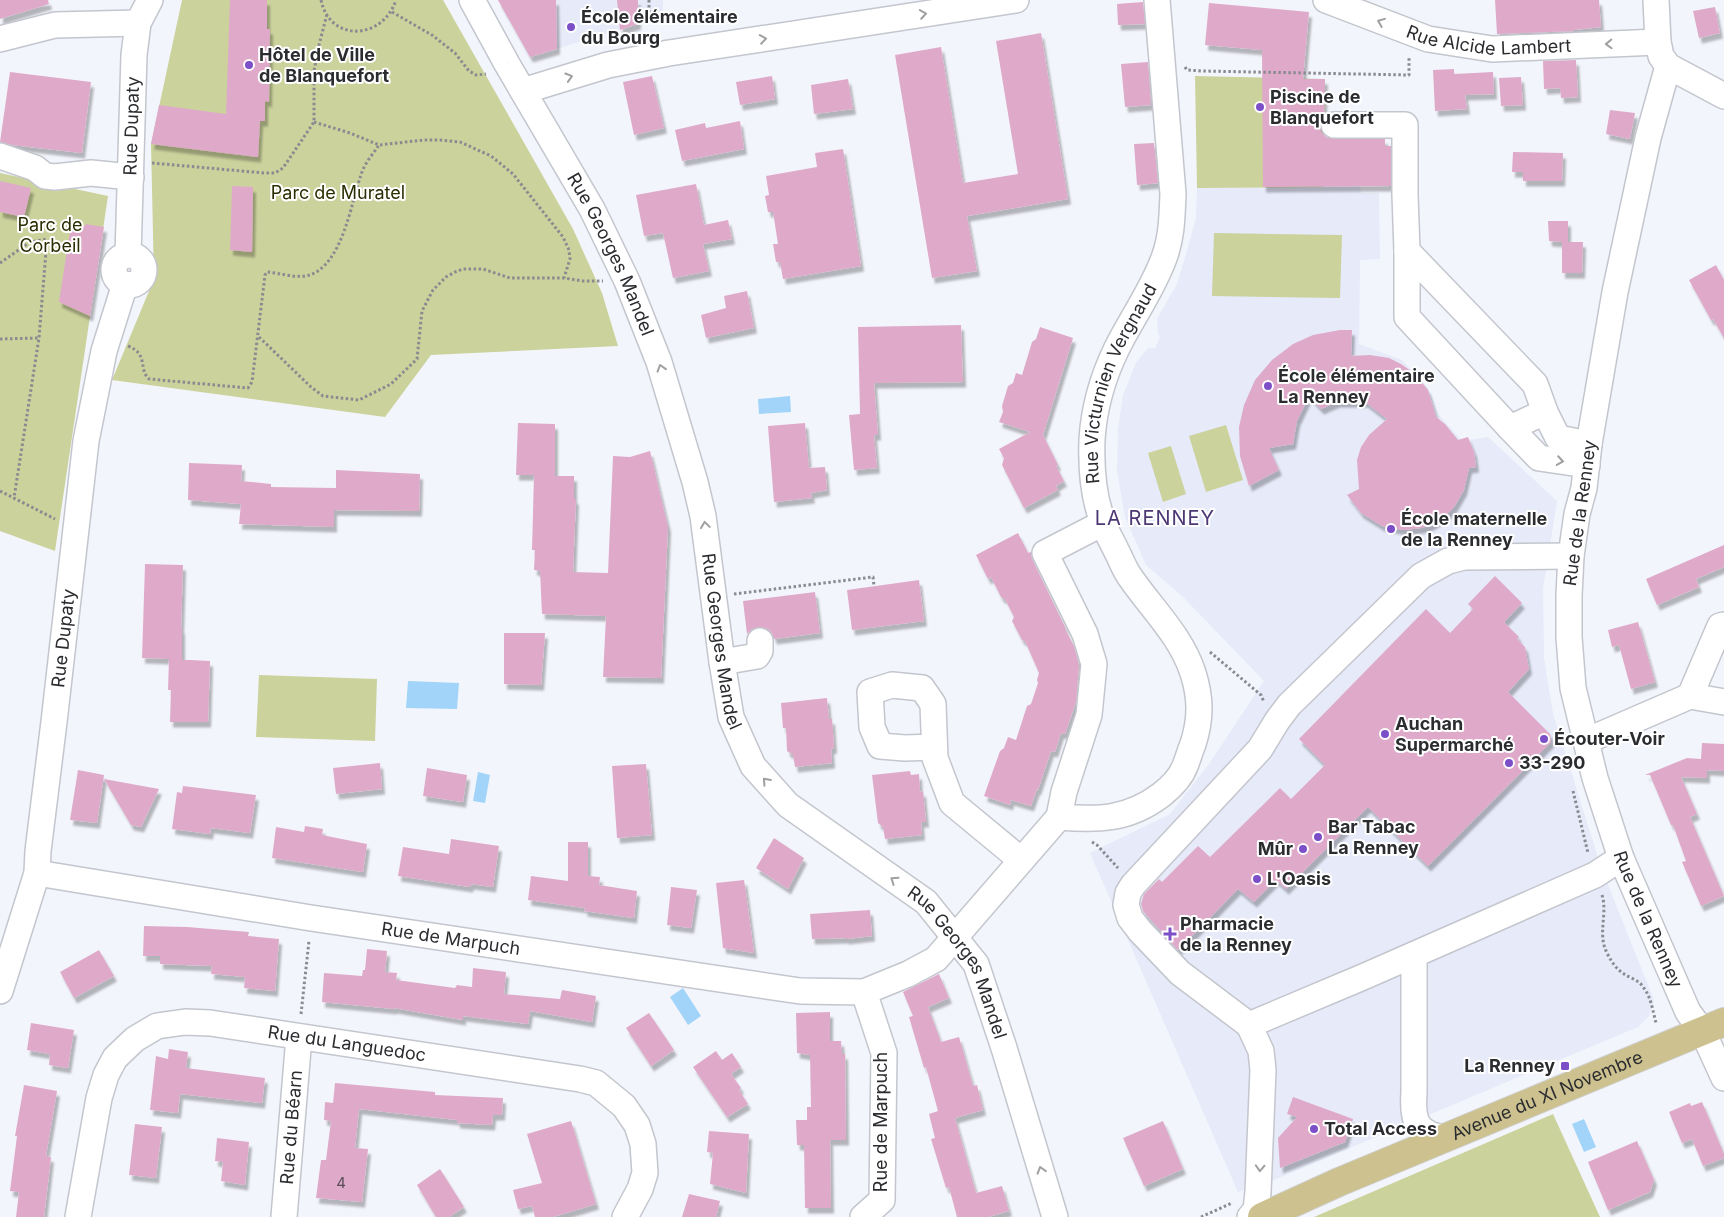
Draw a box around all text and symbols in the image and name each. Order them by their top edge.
place label: École élémentaire du Bourg [581,6,738,48]
one-way arrow [920,9,928,20]
one-way arrow [1377,17,1386,28]
marker: École élémentaire du Bourg [565,21,577,33]
street label: Rue Alcide Lambert [1404,21,1572,59]
one-way arrow [758,34,767,44]
one-way arrow [1605,38,1613,49]
place label: Hôtel de Ville de Blanquefort [259,44,390,86]
marker: Hôtel de Ville de Blanquefort [243,59,255,71]
one-way arrow [565,72,573,82]
street label: Rue Dupaty [119,76,143,176]
place label: Piscine de Blanquefort [1270,86,1374,128]
marker: Piscine de Blanquefort [1254,101,1266,113]
street label: Rue Georges Mandel [563,169,659,339]
park label: Parc de Muratel [271,182,405,203]
park label: Parc de Corbeil [18,214,82,256]
street label: Rue Victurnien Vergnaud [1081,280,1161,485]
one-way arrow [657,365,667,373]
place label: École élémentaire La Renney [1278,365,1435,407]
marker: École élémentaire La Renney [1262,380,1274,392]
street label: Rue de la Renney [1559,439,1600,587]
one-way arrow [1555,455,1564,465]
district label: LA RENNEY [1095,506,1215,530]
place label: École maternelle de la Renney [1401,508,1548,550]
one-way arrow [700,521,710,529]
marker: École maternelle de la Renney [1385,523,1397,535]
street label: Rue Georges Mandel [698,552,746,733]
street label: Rue Dupaty [47,588,79,689]
place label: Auchan Supermarché [1395,713,1514,755]
marker: Auchan Supermarché [1379,728,1391,740]
place label: Écouter-Voir [1554,728,1665,749]
marker: Écouter-Voir [1538,733,1550,745]
place label: 33-290 [1519,752,1585,773]
marker: 33-290 [1503,757,1515,769]
one-way arrow [763,777,772,786]
place label: Bar Tabac La Renney [1328,816,1419,858]
marker: Bar Tabac La Renney [1312,831,1324,843]
place label: Mûr [1258,838,1293,859]
marker: Mûr [1297,843,1309,855]
street label: Rue de la Renney [1609,848,1687,991]
place label: L'Oasis [1267,868,1331,889]
marker: L'Oasis [1251,873,1263,885]
one-way arrow [891,876,900,886]
street label: Rue Georges Mandel [904,881,1011,1041]
place label: Pharmacie de la Renney [1180,913,1292,955]
street label: Rue de Marpuch [380,918,522,959]
marker: Pharmacie de la Renney [1164,928,1176,940]
street label: Rue du Languedoc [266,1021,428,1066]
street label: Avenue du XI Novembre [1448,1046,1646,1144]
street label: Rue de Marpuch [870,1052,891,1192]
place label: La Renney [1464,1055,1555,1076]
marker: La Renney [1559,1060,1571,1072]
street label: Rue du Béarn [276,1069,306,1185]
place label: Total Access [1324,1118,1437,1139]
marker: Total Access [1308,1123,1320,1135]
one-way arrow [1254,1164,1265,1172]
one-way arrow [1036,1167,1046,1175]
house number: 4 [336,1173,346,1192]

